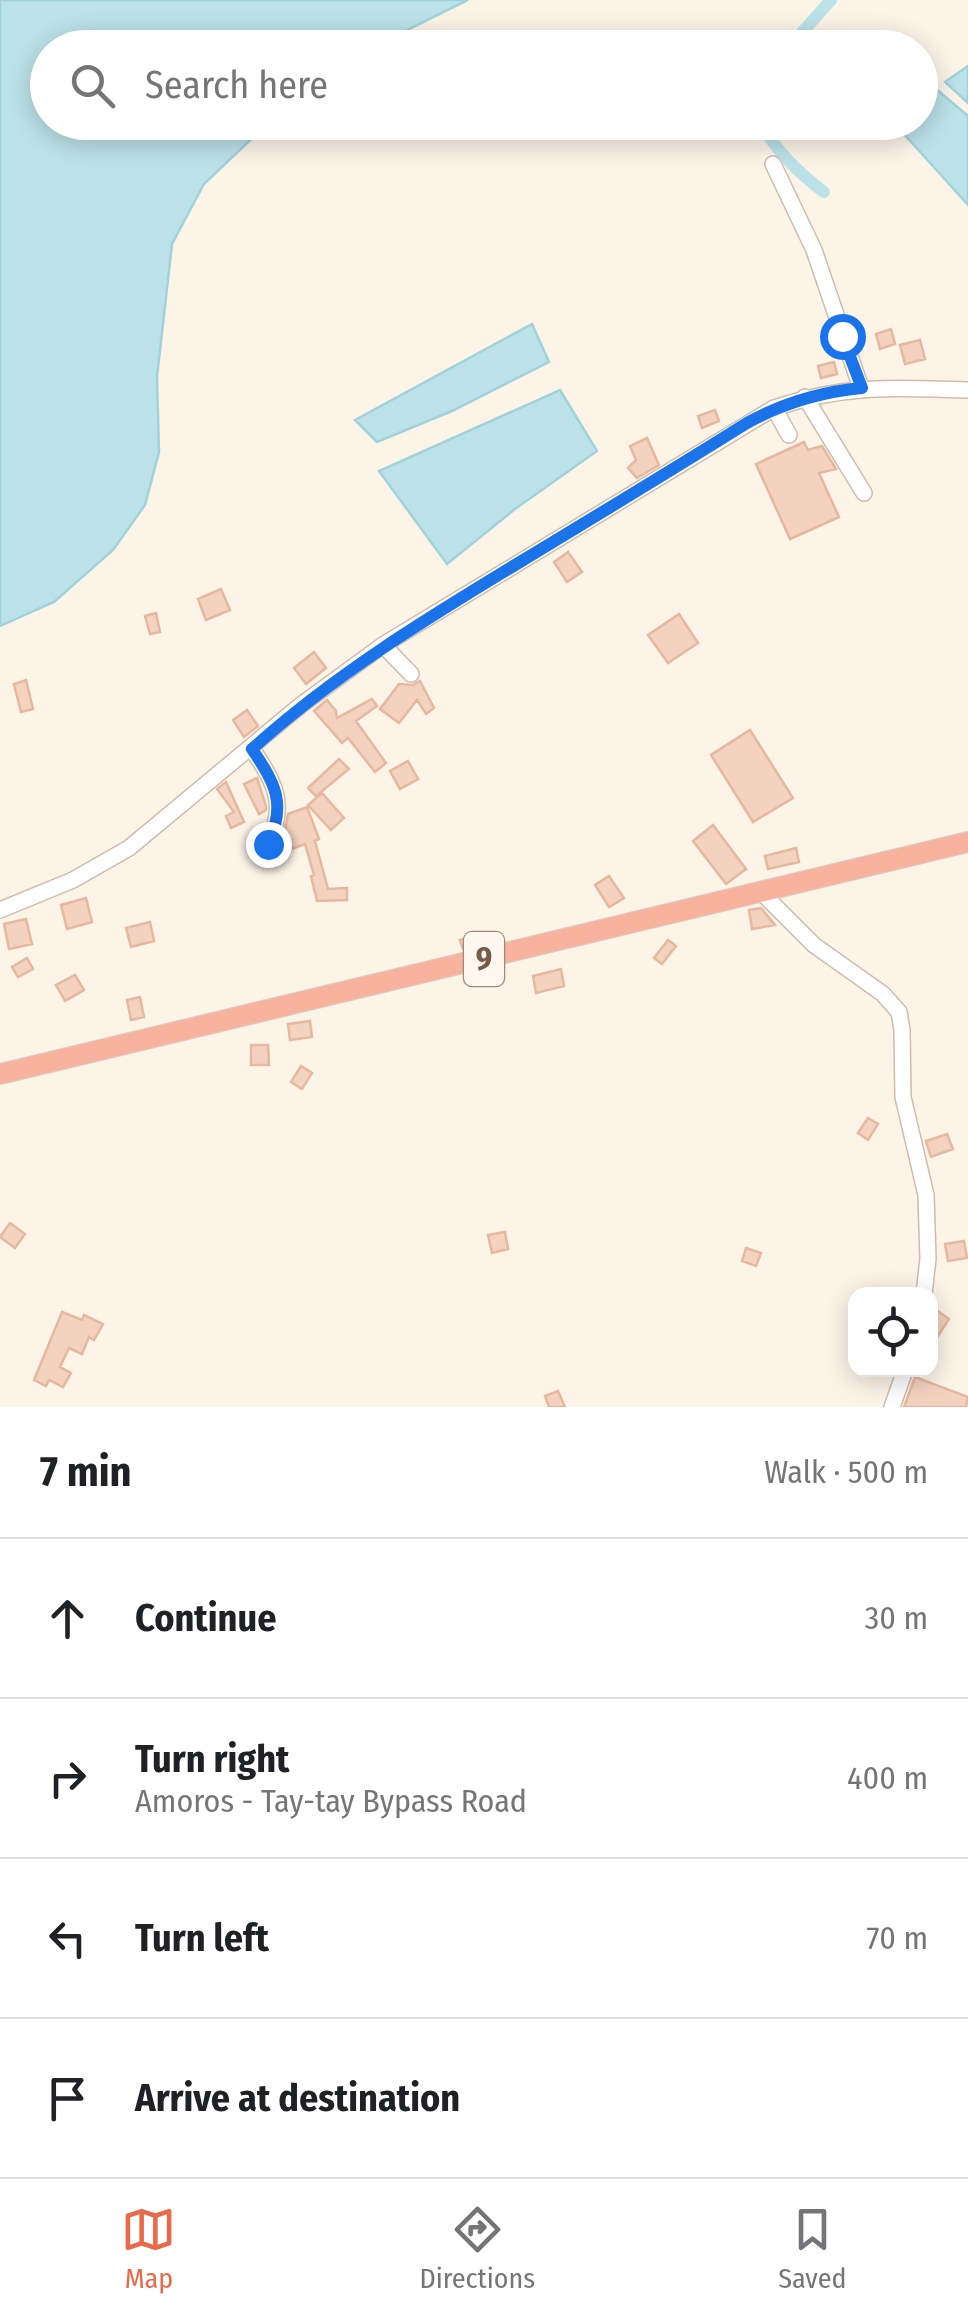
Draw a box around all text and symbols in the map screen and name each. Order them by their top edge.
search box [30,30,938,140]
icon: search [65,58,120,113]
text: Search here [145,62,328,108]
route start [820,314,866,360]
route end [246,822,292,868]
road number: 9 [464,932,504,986]
map controls [848,1287,938,1377]
button: locate [848,1287,938,1377]
text: 7 min [40,1447,132,1497]
text: Walk · 500 m [764,1453,928,1491]
icon: ahead [40,1591,95,1646]
text: Continue [135,1595,276,1641]
text: 30 m [865,1599,928,1637]
text: Turn right [135,1736,289,1782]
icon: right [40,1751,95,1806]
text: 400 m [847,1759,928,1797]
text: Amoros - Tay-tay Bypass Road [135,1782,527,1820]
icon: left [40,1911,95,1966]
text: Turn left [135,1915,269,1961]
text: 70 m [867,1919,928,1957]
icon: arrive [40,2071,95,2126]
text: Arrive at destination [135,2075,460,2121]
tab: Map [121,2202,176,2295]
tab: Directions [419,2202,535,2295]
tab: Saved [778,2202,847,2295]

